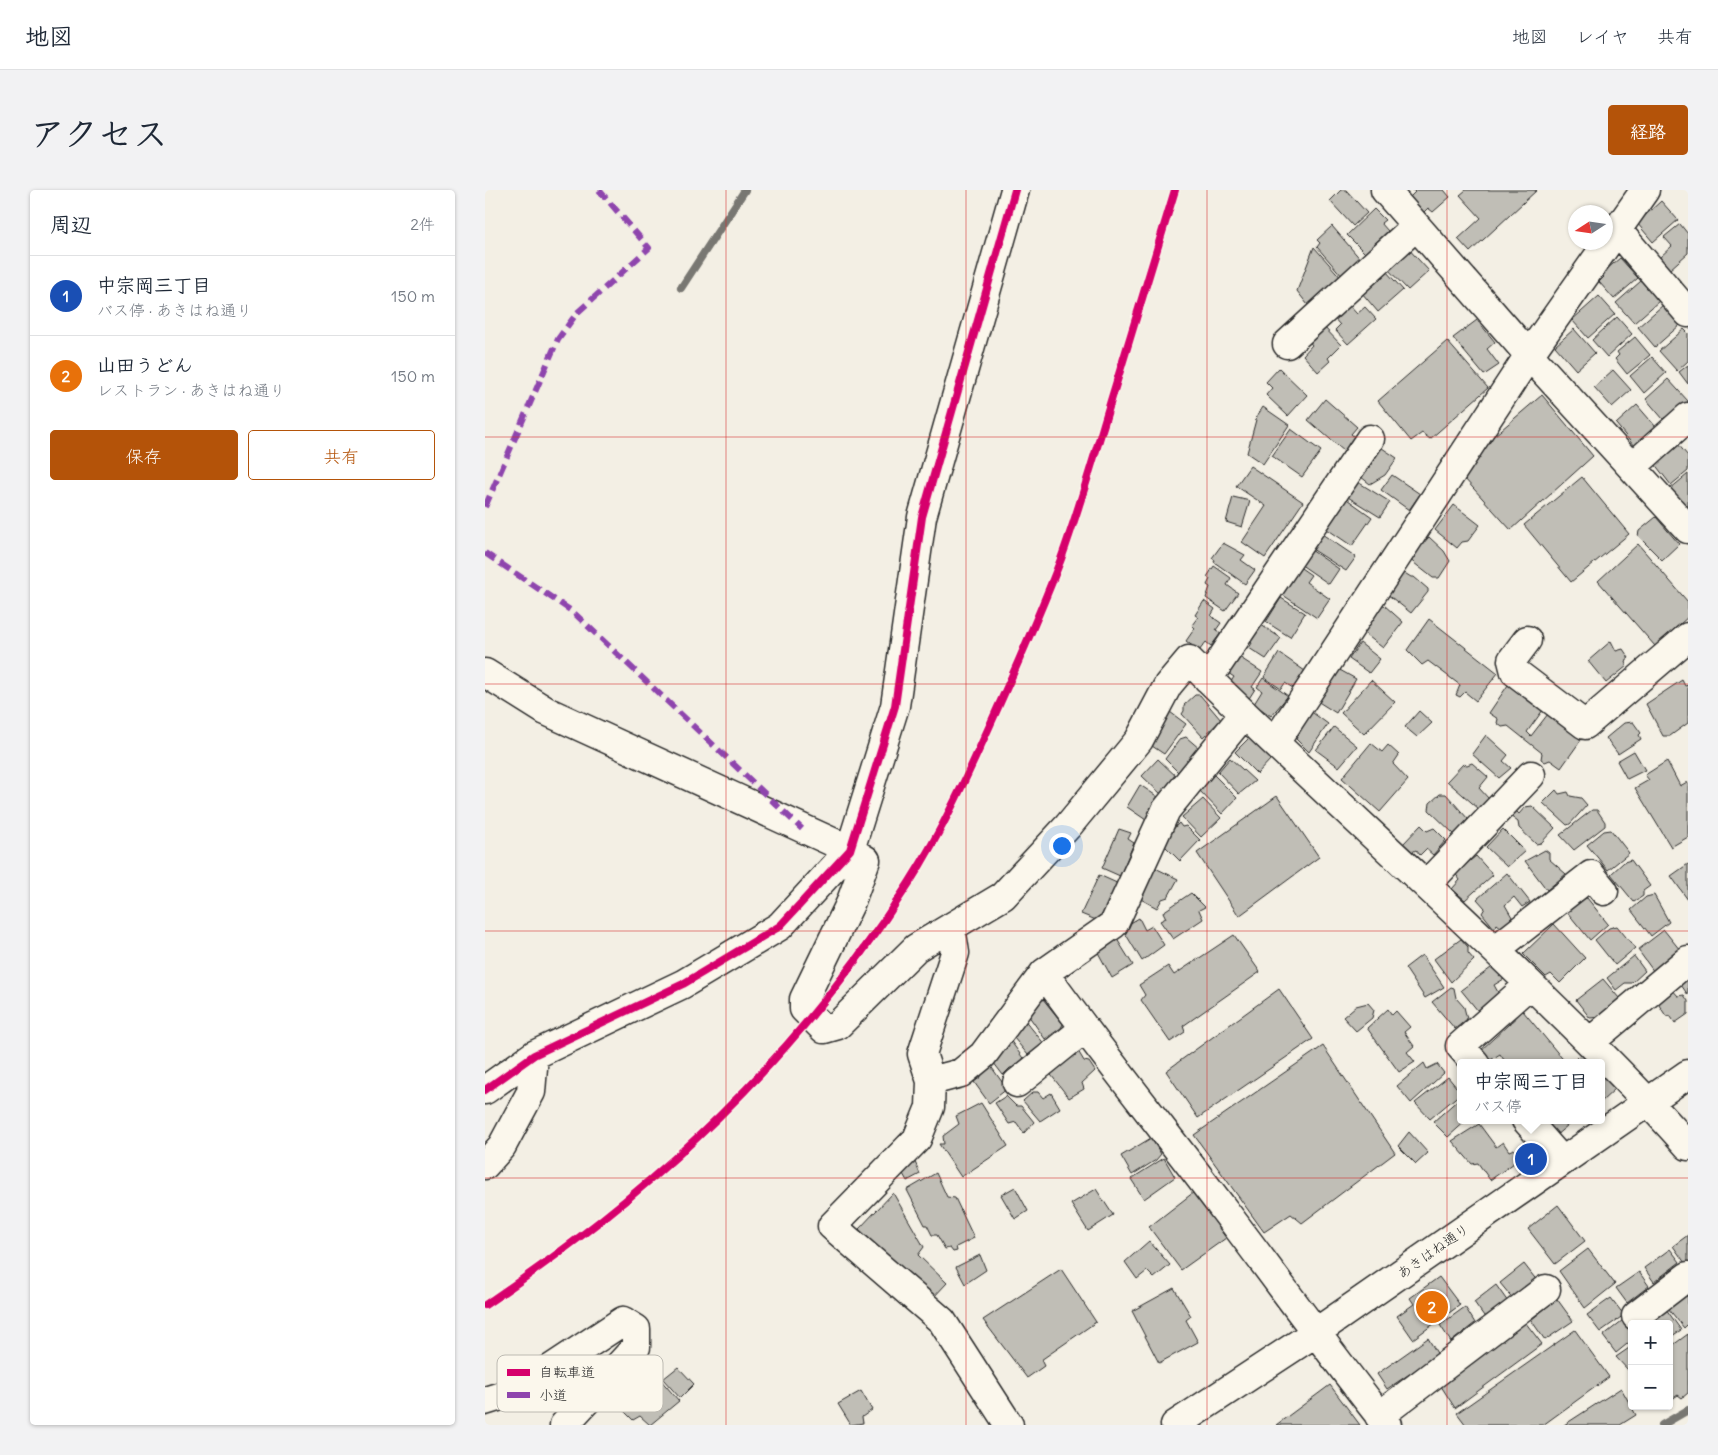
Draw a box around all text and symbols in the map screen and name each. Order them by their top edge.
text: 地図 [25,21,73,51]
text: 地図 [1512,25,1548,48]
text: レイヤ [1576,25,1629,48]
text: 共有 [1657,25,1693,48]
button: 経路 [1608,105,1688,155]
text: アクセス [30,111,168,155]
north arrow [1568,205,1613,250]
text: 周辺 [50,211,92,238]
text: 2件 [410,214,435,234]
text: 中宗岡三丁目 [97,273,211,297]
text: 1 [63,286,69,306]
text: 150 m [391,286,435,306]
text: バス停 · あきはね通り [97,300,252,320]
text: 山田うどん [97,353,193,377]
text: 2 [62,366,70,386]
text: 150 m [391,366,435,386]
text: レストラン · あきはね通り [97,380,285,400]
button: 保存 [50,430,238,480]
button: 共有 [248,430,435,480]
your location [1049,833,1075,859]
popup [1457,1059,1605,1124]
text: 中宗岡三丁目 [1474,1069,1588,1093]
text: バス停 [1474,1096,1522,1116]
pin: 1 [1515,1140,1547,1178]
street label: あきはね通り [1393,1220,1473,1282]
pin: 2 [1416,1288,1448,1326]
map controls [1628,1320,1673,1410]
button: + [1628,1320,1673,1365]
legend [497,1355,663,1412]
text: 自転車道 [539,1363,595,1381]
button: − [1628,1365,1673,1410]
text: 小道 [539,1386,567,1404]

